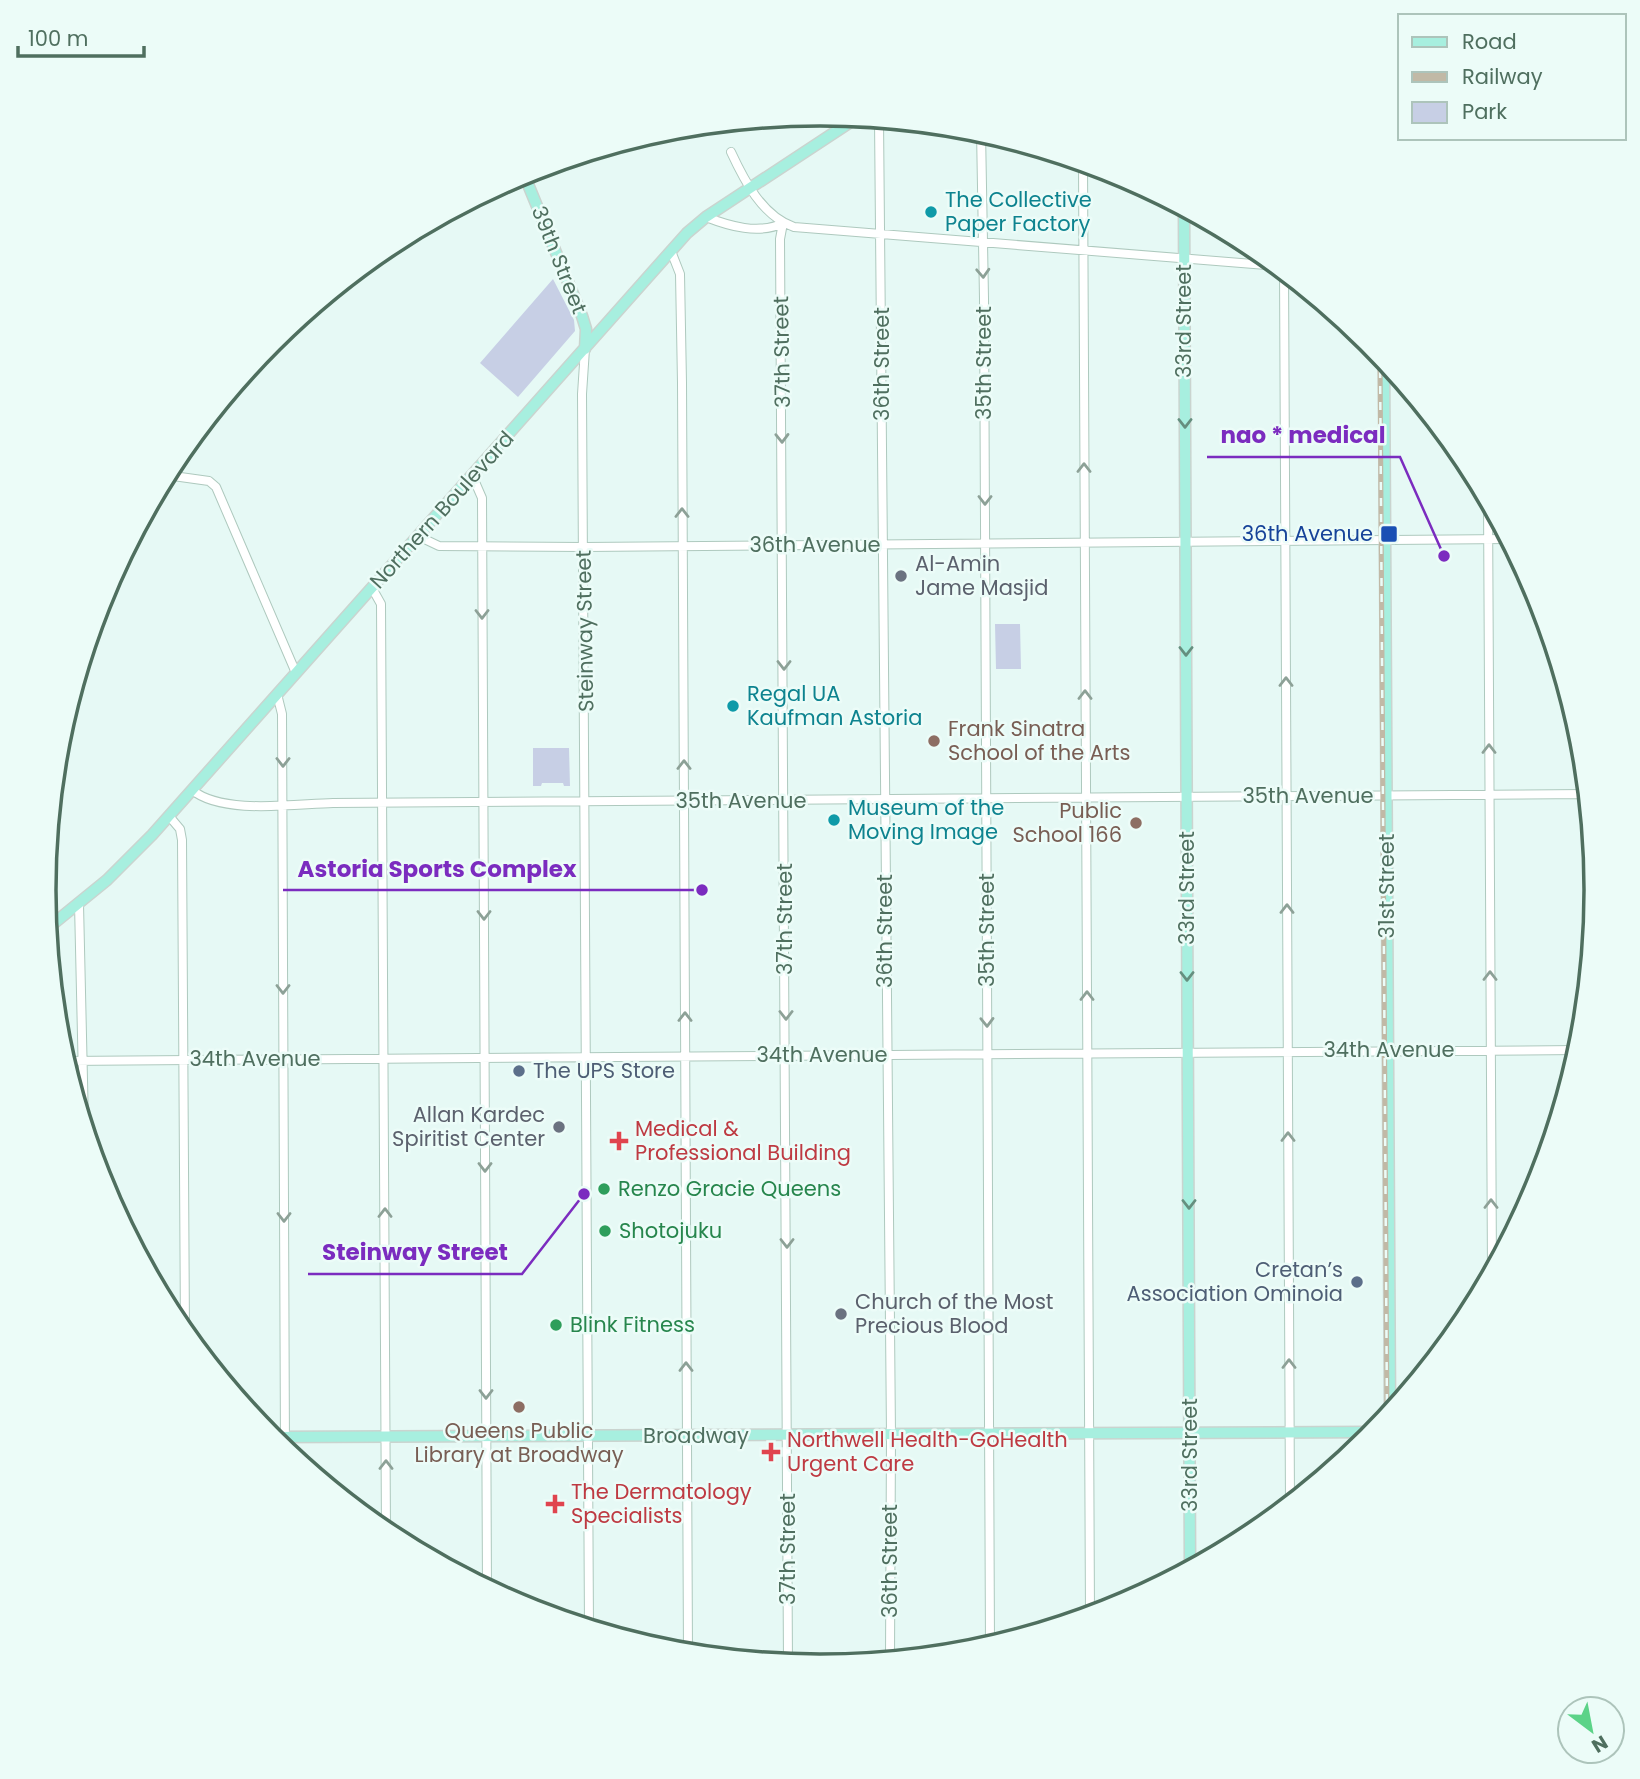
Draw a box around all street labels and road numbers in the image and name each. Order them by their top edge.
street label: 39th Street [525,202,594,318]
street label: 33rd Street [1169,264,1198,378]
street label: 37th Street [766,296,797,408]
street label: 35th Street [969,306,998,420]
street label: 36th Street [867,307,896,421]
street label: Northern Boulevard [363,425,520,595]
street label: 36th Avenue [749,530,881,559]
street label: Steinway Street [569,550,600,712]
street label: 35th Avenue [1242,781,1374,810]
street label: 35th Avenue [675,786,807,815]
street label: 33rd Street [1172,831,1201,945]
street label: 31st Street [1372,834,1401,938]
street label: 37th Street [770,863,799,975]
street label: 35th Street [972,873,1001,987]
street label: 36th Street [870,874,899,988]
street label: 34th Avenue [1323,1035,1455,1064]
street label: 34th Avenue [756,1040,888,1069]
street label: 34th Avenue [189,1044,321,1073]
street label: 33rd Street [1175,1398,1204,1512]
street label: Broadway [643,1421,749,1450]
street label: 37th Street [773,1493,802,1605]
street label: 36th Street [875,1504,904,1618]

